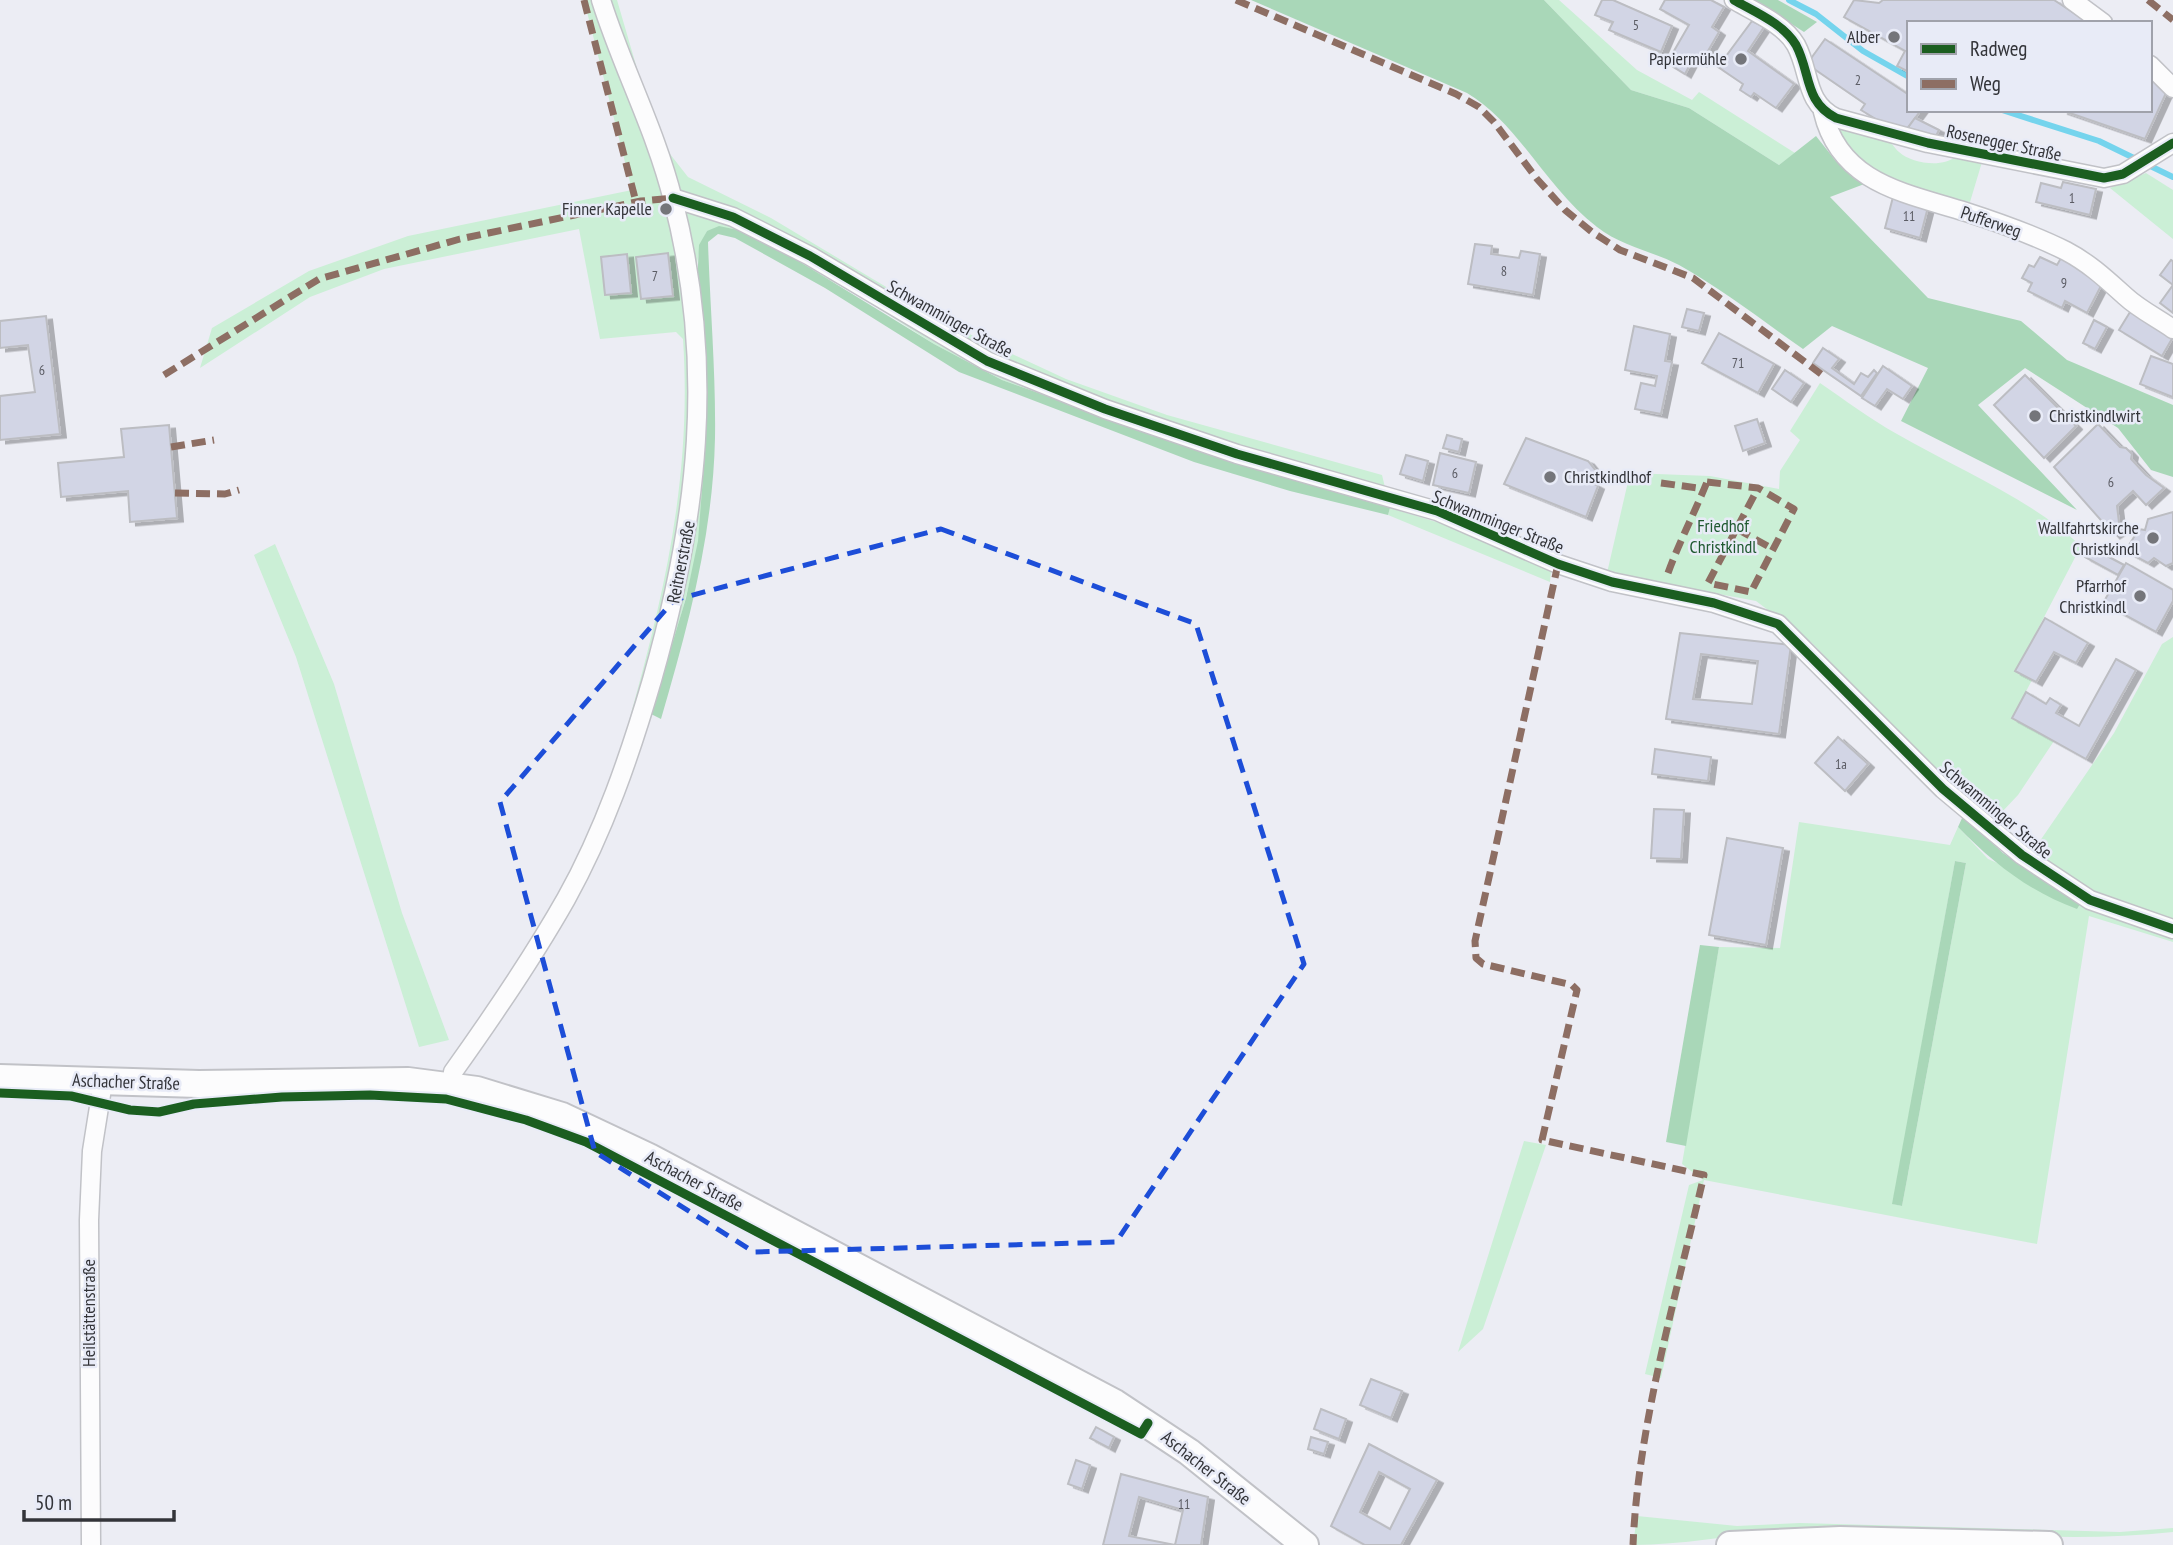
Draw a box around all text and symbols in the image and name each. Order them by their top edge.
house number: 5 [1633,16,1639,34]
legend [1907,21,2152,112]
place label: Alber [1847,25,1880,48]
marker: Alber [1886,29,1902,45]
text: Radweg [1970,35,2027,62]
place label: Papiermühle [1649,47,1727,70]
marker: Papiermühle [1733,51,1749,67]
text: Weg [1970,70,2001,97]
house number: 2 [1855,71,1861,89]
street label: Rosenegger Straße [1944,119,2064,166]
house number: 1 [2069,189,2075,207]
place label: Finner Kapelle [562,197,652,220]
street label: Pufferweg [1958,200,2024,243]
marker: Finner Kapelle [658,201,674,217]
house number: 11 [1903,207,1915,225]
house number: 8 [1501,262,1507,280]
house number: 7 [652,267,658,285]
house number: 9 [2061,274,2067,292]
street label: Schwamminger Straße [883,275,1017,363]
house number: 71 [1732,354,1744,372]
house number: 6 [39,361,45,379]
place label: Christkindlwirt [2049,404,2141,427]
marker: Christkindlwirt [2027,408,2043,424]
house number: 6 [1452,464,1458,482]
place label: Christkindlhof [1564,465,1652,488]
marker: Christkindlhof [1542,469,1558,485]
house number: 6 [2108,473,2114,491]
street label: Schwamminger Straße [1429,485,1567,558]
park label: Friedhof Christkindl [1690,514,1757,558]
place label: Wallfahrtskirche Christkindl [2038,516,2140,560]
street label: Reitnerstraße [661,519,700,605]
marker: Wallfahrtskirche Christkindl [2145,530,2161,546]
place label: Pfarrhof Christkindl [2059,574,2127,618]
marker: Pfarrhof Christkindl [2132,588,2148,604]
house number: 1a [1835,755,1847,773]
street label: Schwamminger Straße [1935,756,2057,863]
street label: Aschacher Straße [72,1068,180,1095]
street label: Aschacher Straße [641,1145,747,1216]
street label: Heilstättenstraße [77,1259,100,1367]
street label: Aschacher Straße [1157,1425,1256,1510]
scale bar [24,1478,175,1522]
text: 50 m [35,1489,72,1516]
house number: 11 [1178,1495,1190,1513]

